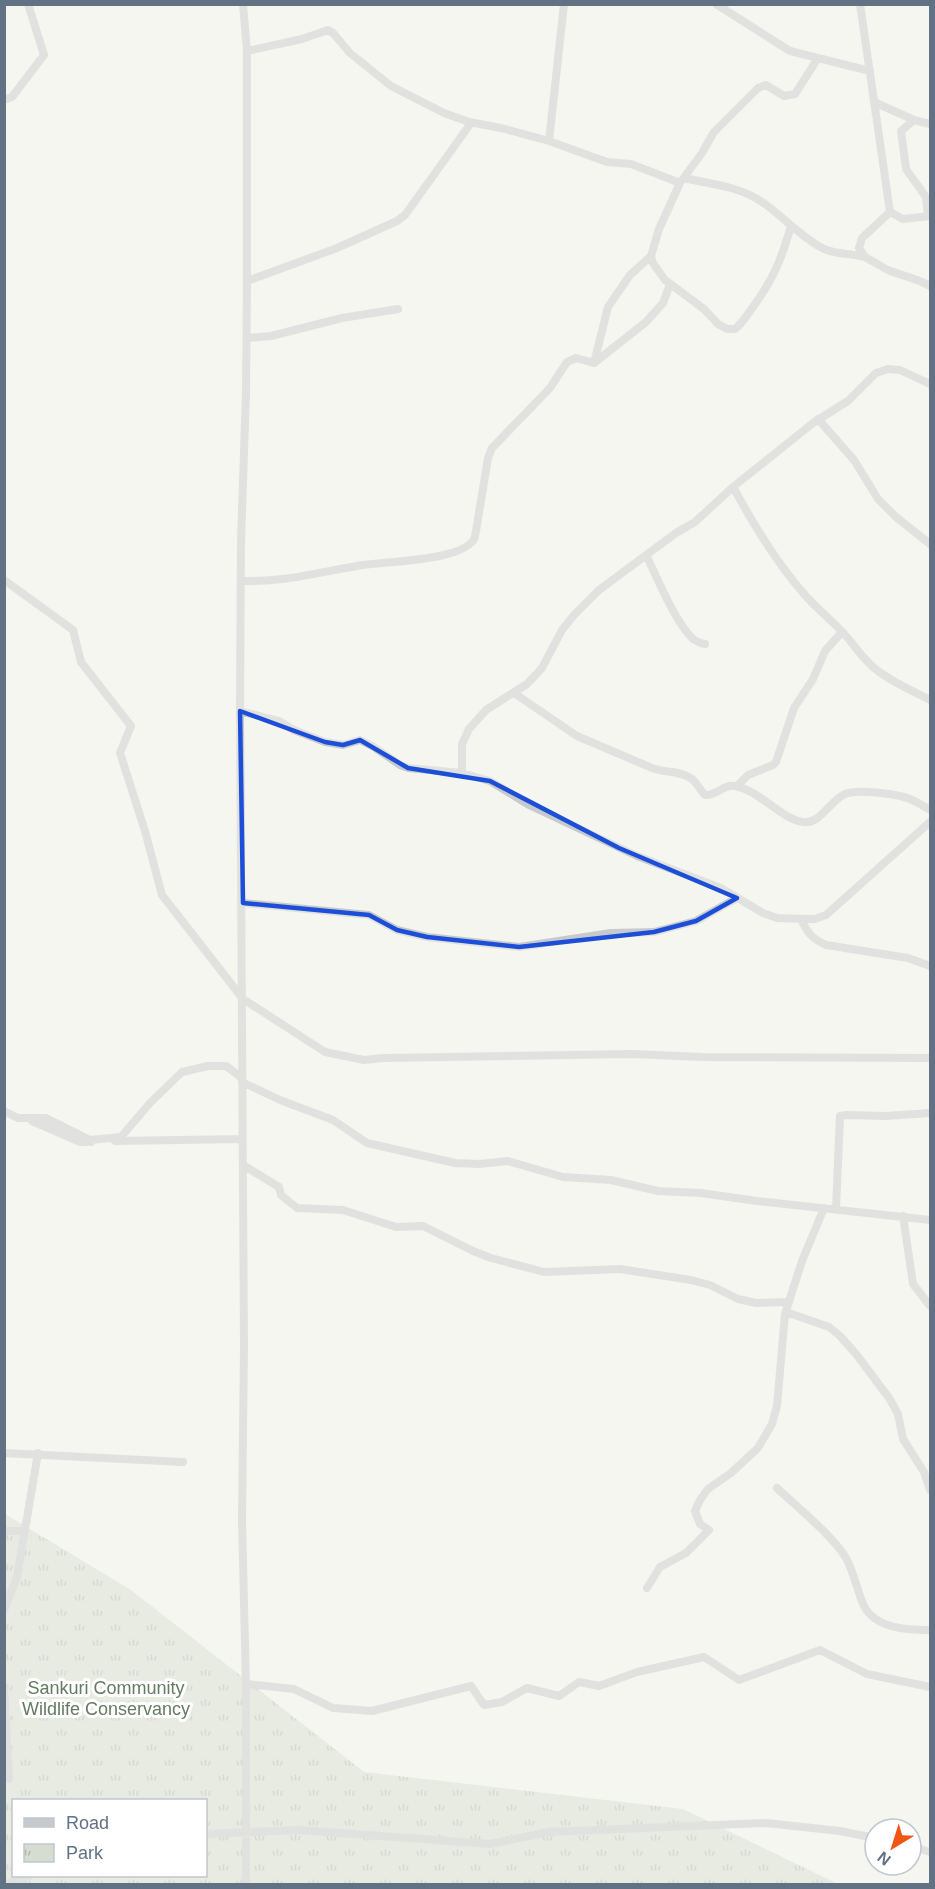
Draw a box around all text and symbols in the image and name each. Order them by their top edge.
park label: Sankuri Community Wildlife Conservancy [22,1678,190,1719]
legend [12,1799,207,1877]
text: Road [66,1813,109,1833]
north arrow [863,1817,923,1877]
text: Park [66,1843,104,1863]
text: N [874,1848,894,1869]

